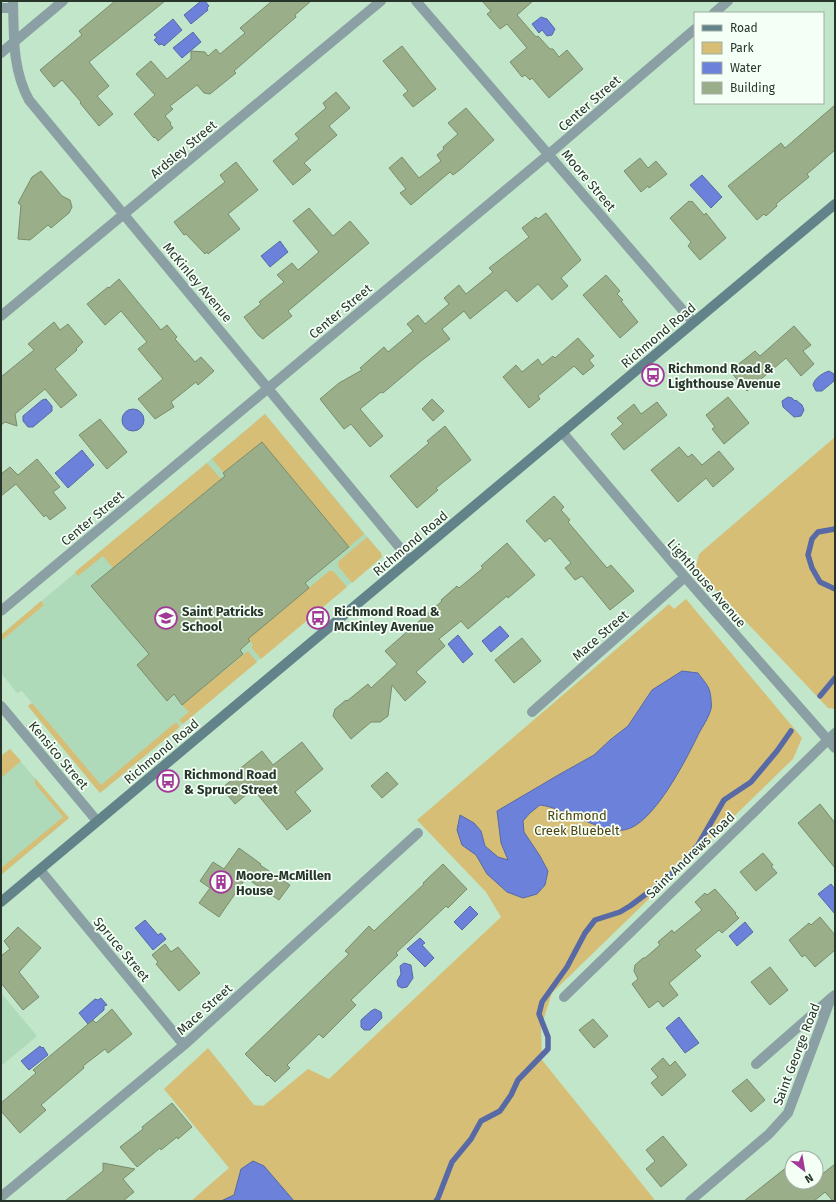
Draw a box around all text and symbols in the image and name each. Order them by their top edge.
legend [694,12,824,104]
text: Road [730,21,758,35]
text: Park [730,41,754,55]
text: Water [730,61,762,75]
street label: Center Street [555,72,624,134]
text: Building [730,81,776,95]
street label: Ardsley Street [147,117,220,181]
street label: Moore Street [559,146,619,214]
street label: McKinley Avenue [160,240,235,325]
street label: Center Street [306,281,375,342]
street label: Richmond Road [618,300,699,371]
place label: Richmond Road & Lighthouse Avenue [668,361,781,391]
bus stop icon: Richmond Road & Lighthouse Avenue [640,362,666,388]
street label: Center Street [58,488,127,549]
street label: Richmond Road [370,508,451,579]
street label: Lighthouse Avenue [664,536,749,630]
place label: Saint Patricks School [182,604,264,634]
place label: Richmond Road & McKinley Avenue [334,604,440,634]
school or university icon: Saint Patricks School [153,605,179,631]
bus stop icon: Richmond Road & McKinley Avenue [305,605,331,631]
street label: Mace Street [569,607,631,664]
street label: Richmond Road [121,716,202,787]
street label: Kensico Street [26,718,92,793]
place label: Richmond Road & Spruce Street [184,767,279,797]
bus stop icon: Richmond Road & Spruce Street [155,768,181,794]
park label: Richmond Creek Bluebelt [534,808,620,838]
street label: Saint Andrews Road [643,809,738,901]
place label: Moore-McMillen House [236,868,331,898]
building icon: Moore-McMillen House [208,869,234,895]
street label: Spruce Street [90,914,153,985]
street label: Mace Street [174,981,235,1038]
street label: Saint George Road [770,1001,823,1107]
north arrow [784,1150,824,1190]
text: N [802,1171,815,1186]

